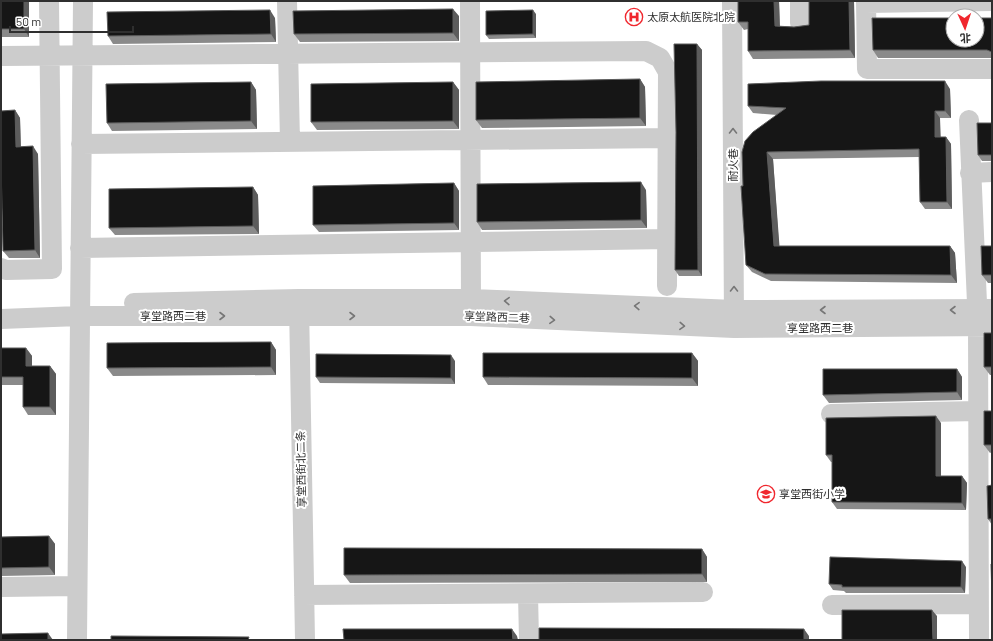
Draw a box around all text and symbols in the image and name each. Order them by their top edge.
hospital icon: 太原太航医院北院 [624,7,644,27]
scale bar [10,8,133,34]
north arrow [945,8,985,48]
place label: 太原太航医院北院 [647,10,735,23]
text: 50 m [16,14,41,28]
text: 北 [960,32,971,45]
one-way arrow [729,128,737,134]
street label: 耐火巷 [726,149,739,182]
one-way arrow [730,286,738,292]
one-way arrow [504,297,510,305]
one-way arrow [634,302,640,311]
one-way arrow [820,306,826,314]
one-way arrow [950,306,956,314]
street label: 享堂路西二巷 [140,309,206,322]
street label: 享堂路西二巷 [464,309,530,324]
one-way arrow [219,312,225,320]
one-way arrow [349,312,355,320]
one-way arrow [549,315,555,324]
street label: 享堂路西二巷 [787,321,853,334]
one-way arrow [679,322,685,330]
street label: 享堂西街北二条 [293,430,308,508]
school or university icon: 享堂西街小学 [756,484,776,504]
place label: 享堂西街小学 [779,487,845,500]

